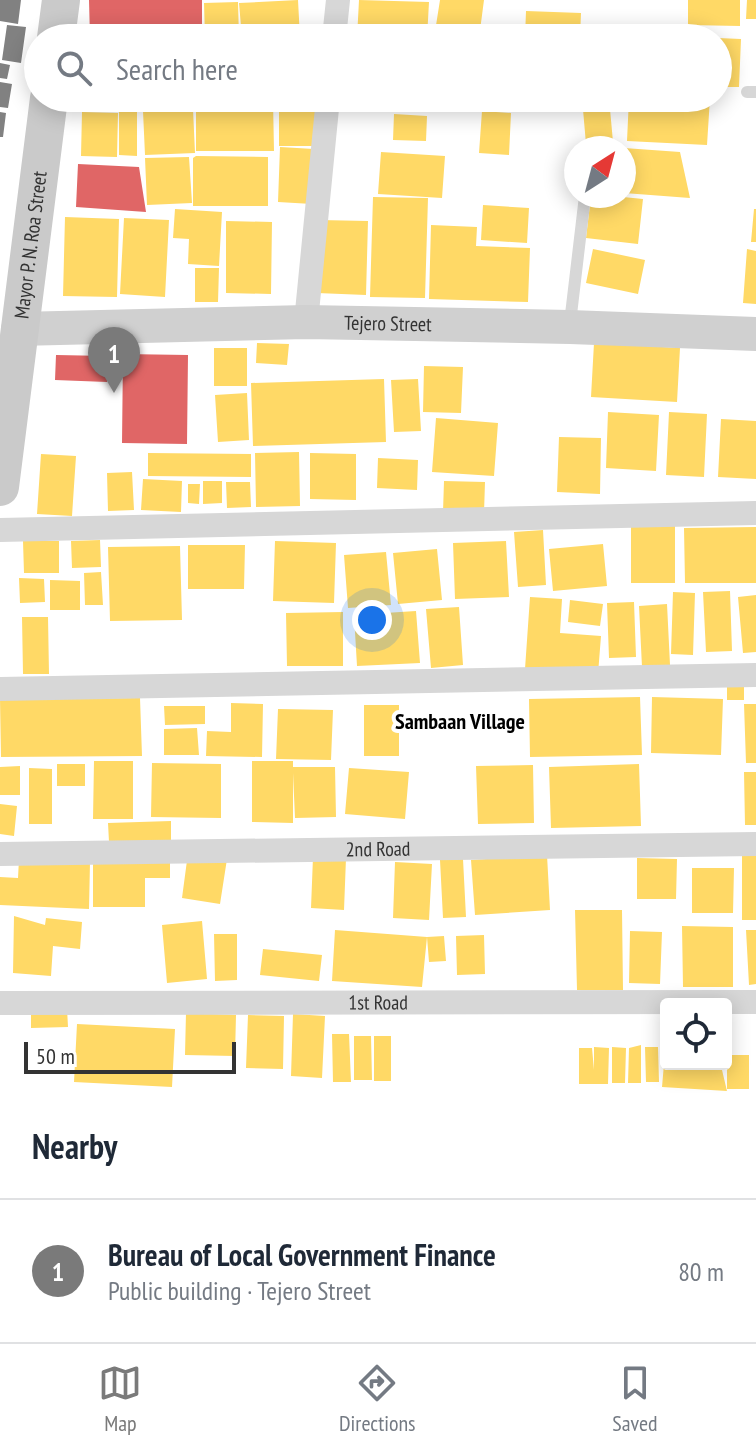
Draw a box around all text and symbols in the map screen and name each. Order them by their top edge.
search box [24,24,732,112]
icon: search [52,46,96,90]
text: Search here [116,49,238,88]
north arrow [564,136,636,208]
street label: Mayor P. N. Roa Street [8,169,53,320]
street label: Tejero Street [344,310,432,337]
pin: 1 [88,327,140,393]
your location [352,600,392,640]
district label: Sambaan Village [395,707,525,735]
street label: 2nd Road [345,836,411,862]
street label: 1st Road [348,989,408,1016]
map controls [660,998,732,1070]
button: locate [660,998,732,1070]
scale bar [24,1038,236,1074]
text: 50 m [36,1042,75,1070]
text: Nearby [32,1124,117,1168]
text: Bureau of Local Government Finance [108,1235,496,1274]
text: 1 [52,1255,64,1288]
text: 80 m [678,1255,724,1288]
text: Public building · Tejero Street [108,1274,371,1307]
tab: Map [98,1361,142,1437]
tab: Directions [339,1361,416,1437]
tab: Saved [612,1361,658,1437]

